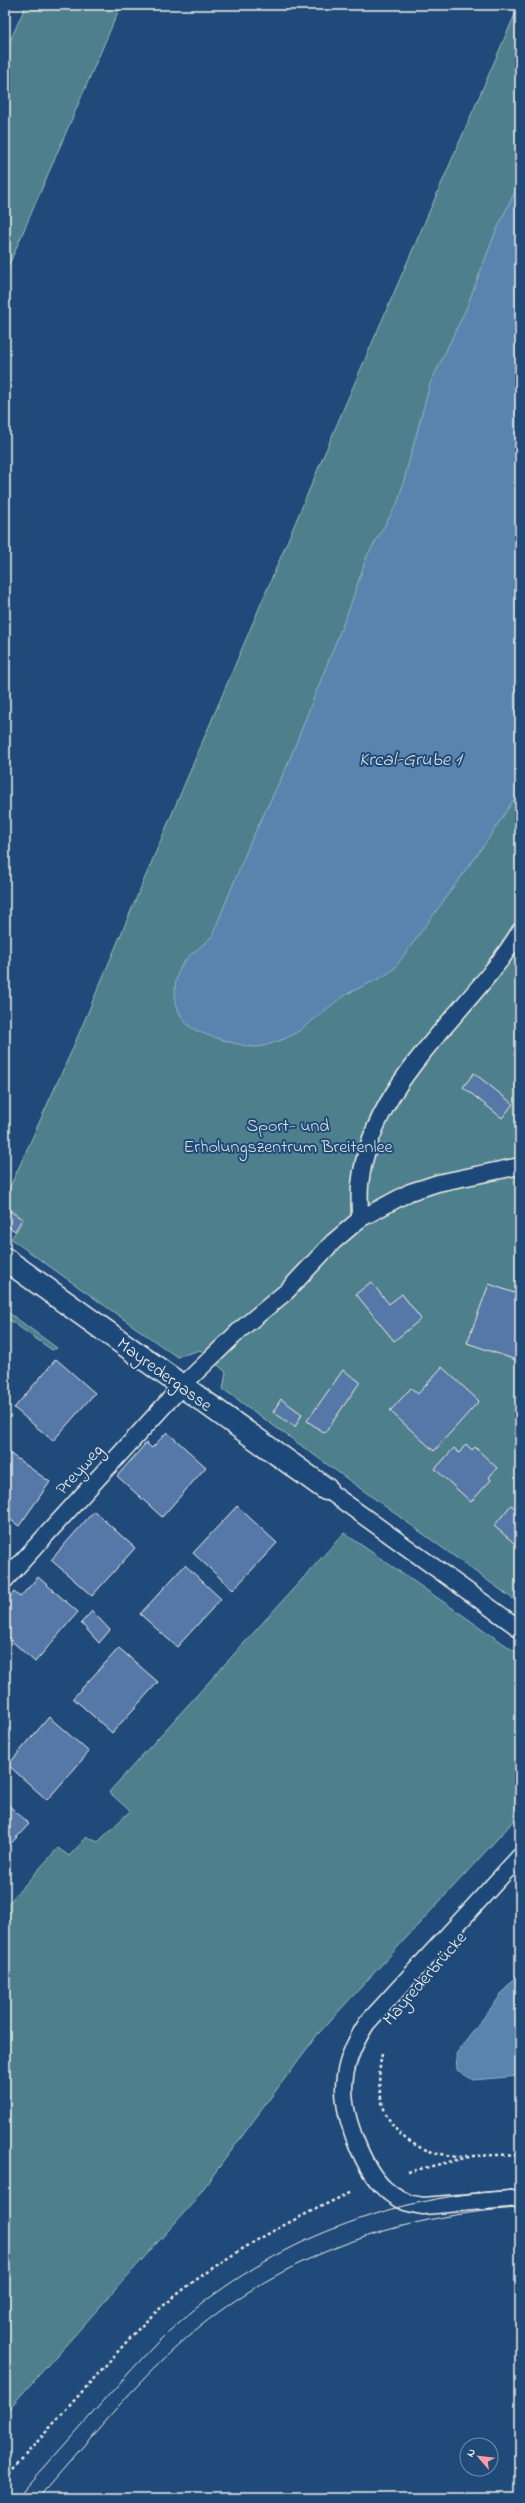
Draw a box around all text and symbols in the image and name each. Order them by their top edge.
water label: Krcal-Grube 1 [359,747,464,774]
park label: Sport- und Erholungszentrum Breitenlee [183,1114,394,1162]
street label: Mayredergasse [110,1332,218,1420]
street label: Preyweg [50,1439,111,1502]
street label: Mayrederbrücke [377,1926,474,2032]
north arrow [459,2437,499,2477]
text: N [462,2446,480,2460]

